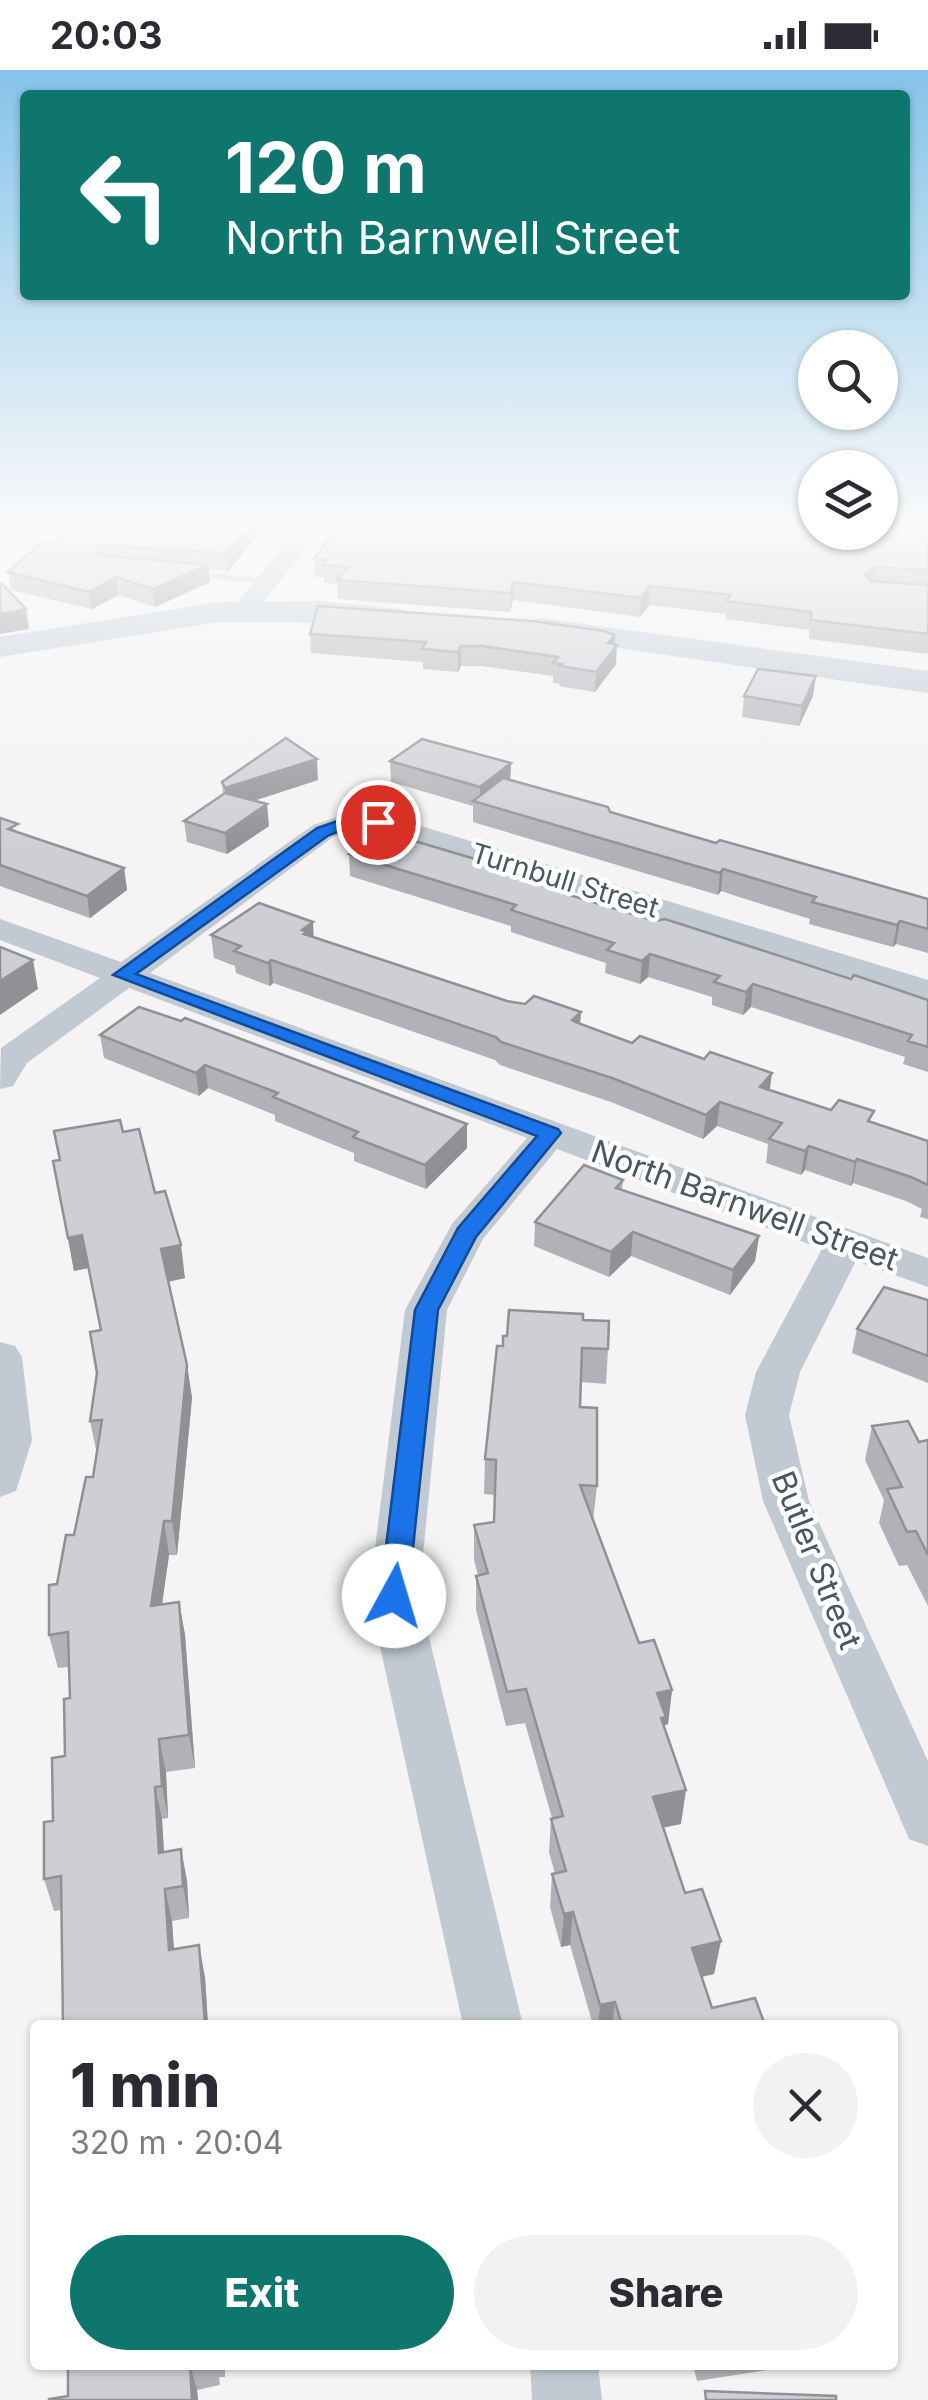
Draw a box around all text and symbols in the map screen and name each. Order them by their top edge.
text: 20:03 [50,12,162,58]
text: 120 m [225,125,427,210]
icon: left [60,130,190,260]
text: North Barnwell Street [225,210,680,265]
map controls [798,330,898,550]
button: search [798,330,898,430]
button: layers [798,450,898,550]
pin [336,780,421,865]
icon: arrive [351,795,406,850]
street label: Turnbull Street [467,835,663,925]
street label: North Barnwell Street [586,1131,904,1279]
street label: Butler Street [764,1466,870,1654]
position arrow [342,1544,446,1648]
text: 1 min [70,2049,220,2121]
button: close [753,2053,858,2158]
text: 320 m · 20:04 [70,2123,284,2162]
button: Exit [70,2235,454,2350]
button: Share [474,2235,858,2350]

